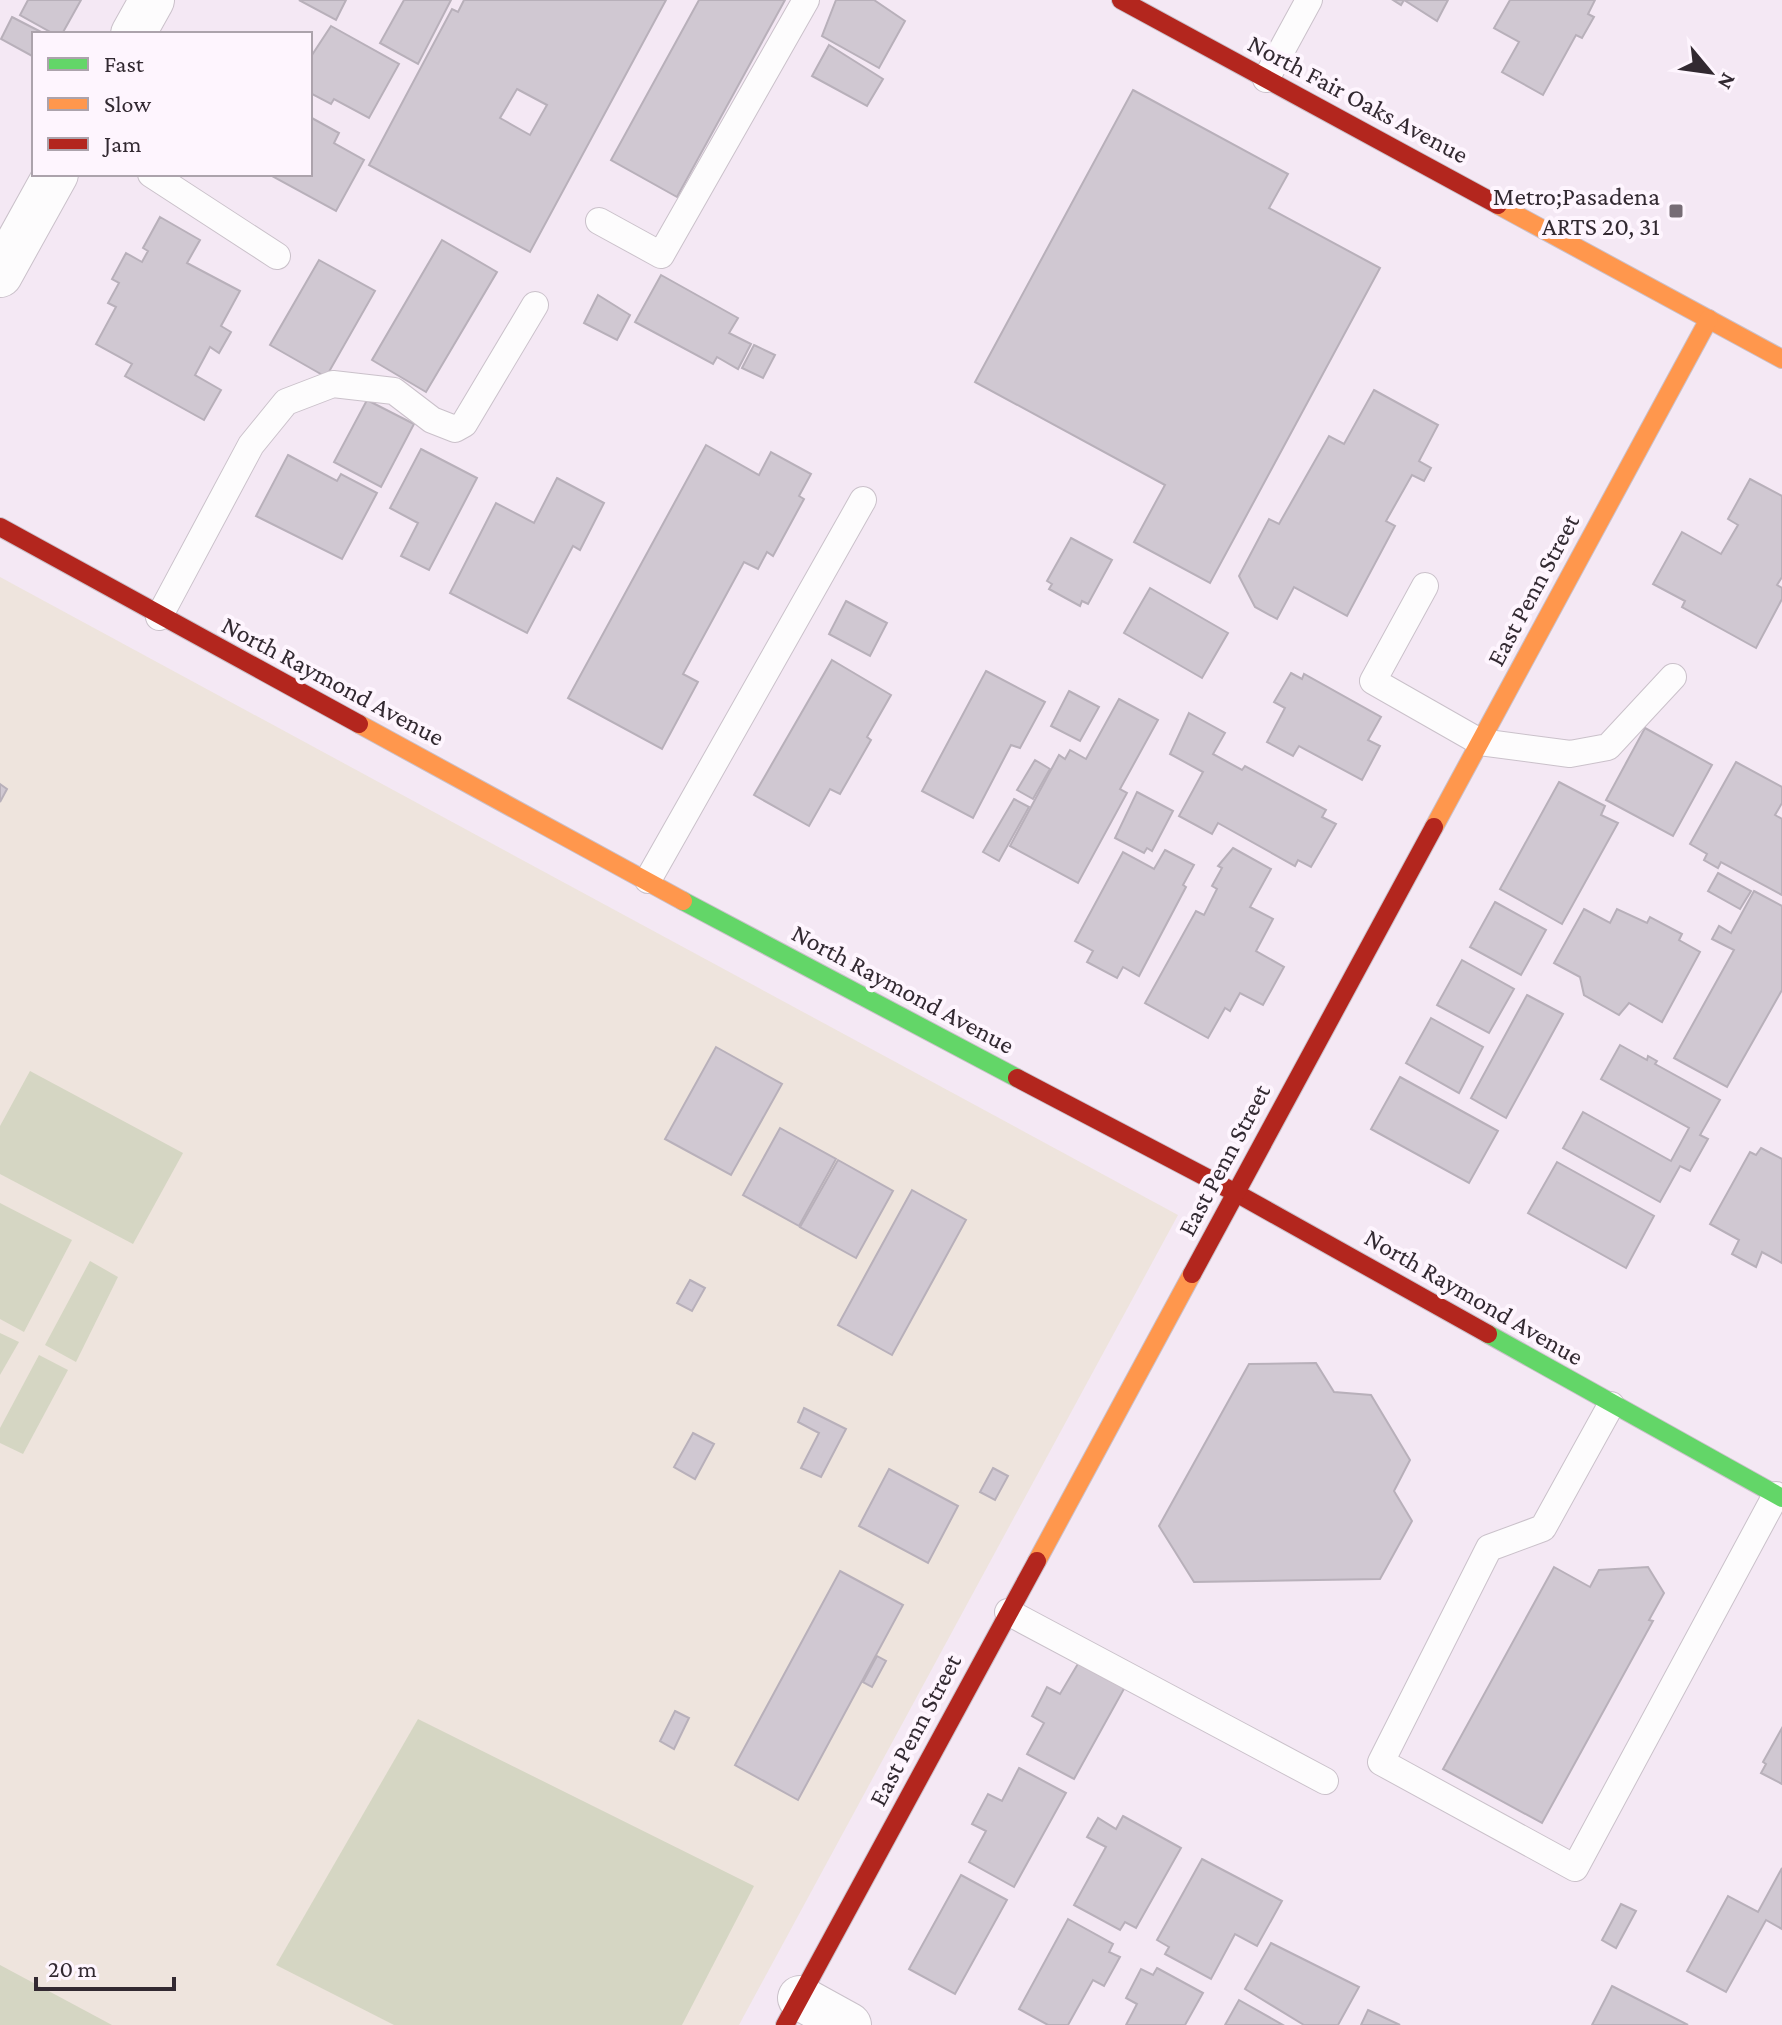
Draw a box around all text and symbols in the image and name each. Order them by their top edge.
street label: North Fair Oaks Avenue [1243,29,1473,169]
legend [32,32,312,176]
north arrow [1670,32,1750,112]
text: Fast [104,50,145,77]
text: N [1712,69,1742,94]
text: Slow [104,90,151,117]
text: Jam [102,130,142,157]
place label: Metro;Pasadena ARTS 20, 31 [1493,182,1660,241]
marker: Metro;Pasadena ARTS 20, 31 [1667,202,1685,220]
street label: East Penn Street [1481,509,1585,671]
street label: North Raymond Avenue [217,610,449,752]
street label: North Raymond Avenue [787,918,1019,1060]
street label: East Penn Street [1172,1079,1276,1241]
street label: North Raymond Avenue [1360,1223,1588,1371]
street label: East Penn Street [863,1649,967,1811]
scale bar [36,1941,174,1991]
text: 20 m [48,1955,97,1982]

